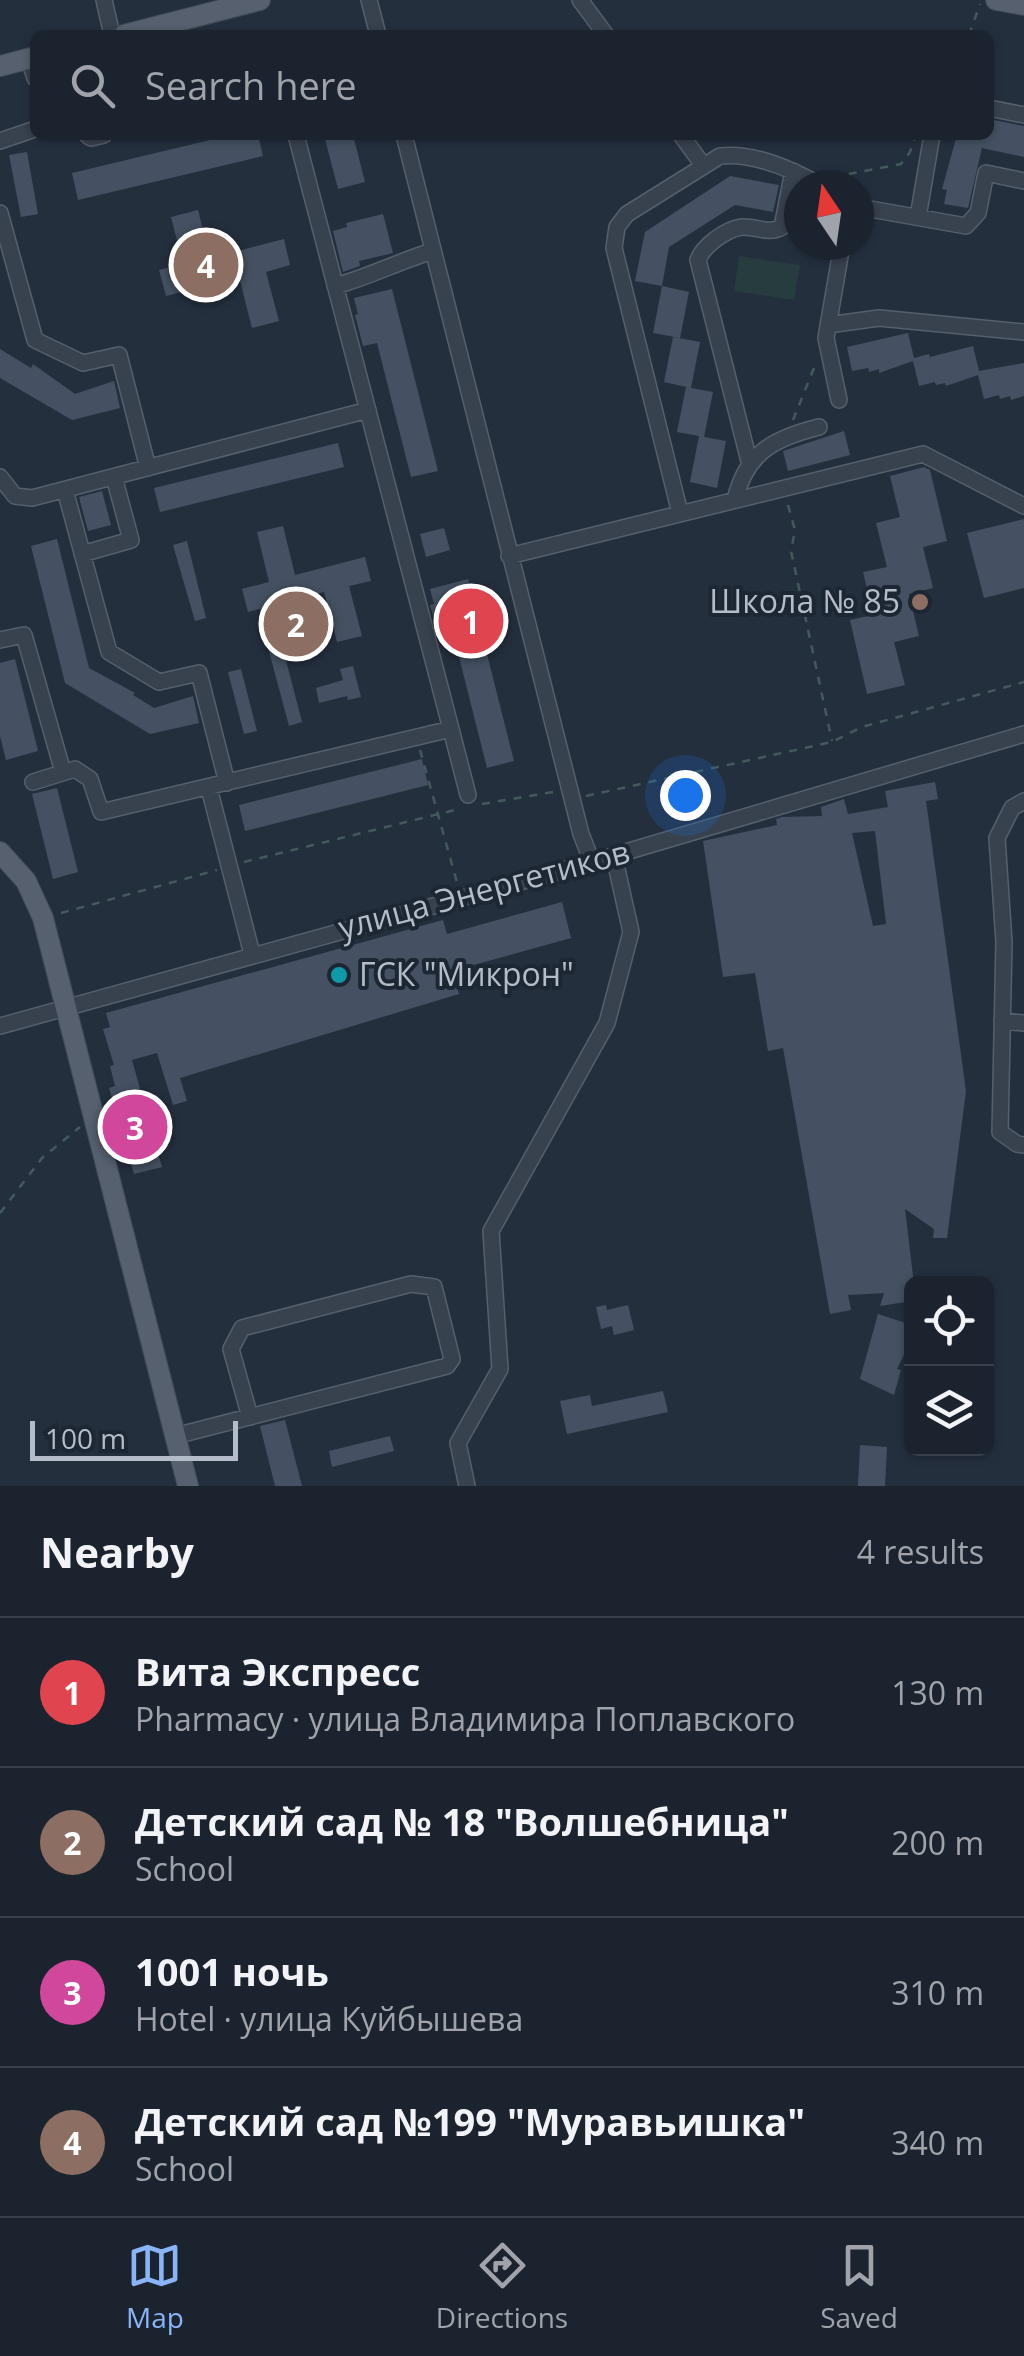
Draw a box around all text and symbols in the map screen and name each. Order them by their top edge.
search box [30,30,994,140]
icon: search [65,58,120,113]
text: Search here [145,59,357,111]
north arrow [784,170,874,260]
pin: 4 [174,228,238,302]
place label: Школа № 85 [709,579,900,622]
pin: 1 [438,584,504,658]
pin: 2 [264,586,328,662]
marker: Школа № 85 [909,591,931,613]
your location [660,770,711,821]
street label: улица Энергетиков [333,829,634,948]
place label: ГСК "Микрон" [359,952,574,995]
marker: ГСК "Микрон" [328,964,350,986]
pin: 3 [102,1090,168,1164]
map controls [904,1276,994,1456]
button: locate [904,1276,994,1366]
button: layers [904,1366,994,1456]
scale bar [30,1416,238,1460]
text: 100 m [45,1419,126,1457]
text: Nearby [40,1523,194,1580]
text: 4 results [857,1530,984,1573]
text: Вита Экспресс [135,1645,420,1697]
text: 1 [63,1671,82,1714]
text: 130 m [891,1671,984,1714]
text: Pharmacy · улица Владимира Поплавского [135,1697,795,1740]
text: Детский сад № 18 "Волшебница" [135,1795,789,1847]
text: 2 [63,1821,82,1864]
text: 200 m [891,1821,984,1864]
text: School [135,1847,234,1890]
text: 1001 ночь [135,1945,329,1997]
text: 3 [63,1971,82,2014]
text: 310 m [891,1971,984,2014]
text: Hotel · улица Куйбышева [135,1997,523,2040]
text: Детский сад №199 "Муравьишка" [135,2095,805,2147]
text: 4 [63,2121,82,2164]
text: 340 m [891,2121,984,2164]
text: School [135,2147,234,2190]
tab: Map [126,2238,184,2336]
tab: Directions [436,2238,568,2336]
tab: Saved [820,2238,898,2336]

